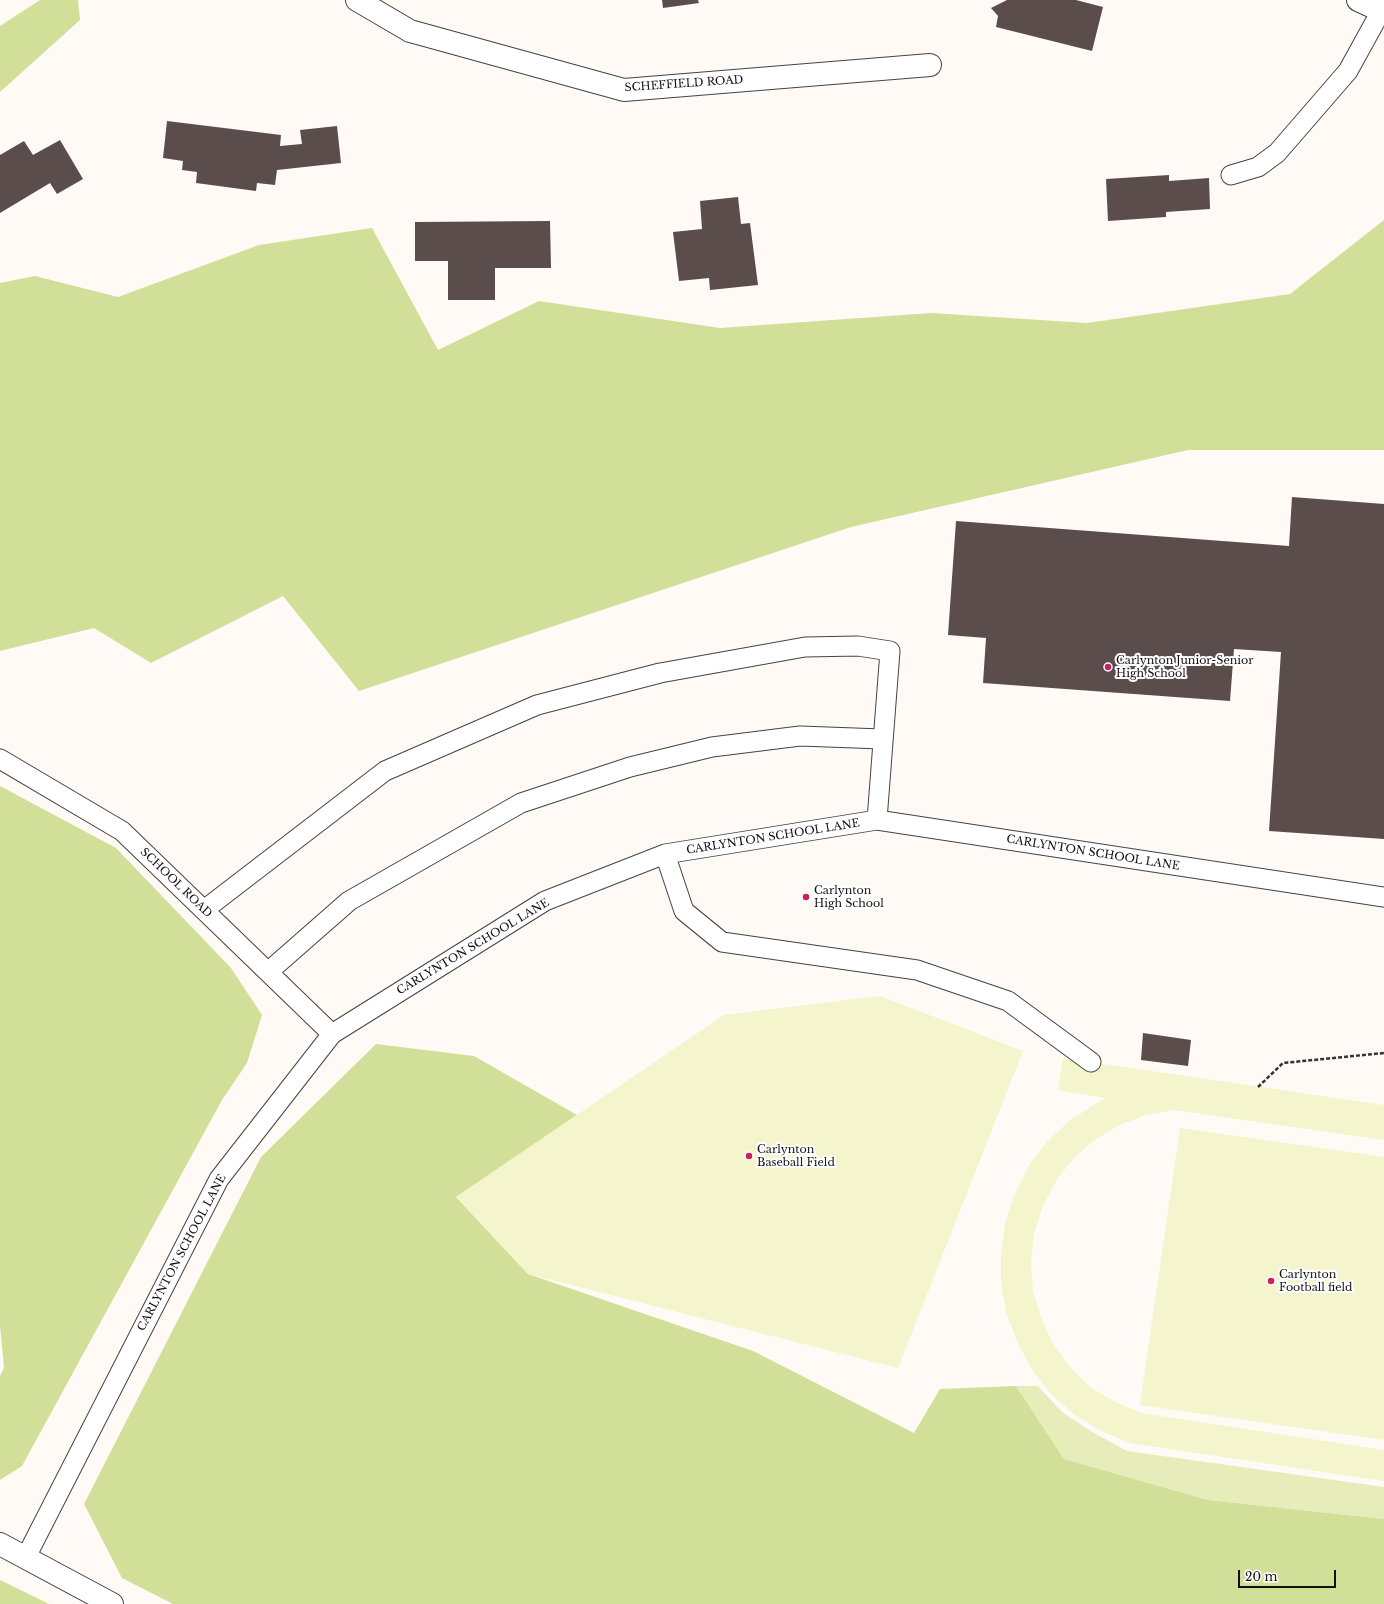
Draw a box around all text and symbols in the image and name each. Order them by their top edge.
street label: SCHEFFIELD ROAD [624,73,744,95]
place label: Carlynton Junior-Senior High School [1116,654,1253,680]
marker: Carlynton Junior-Senior High School [1103,662,1113,672]
street label: CARLYNTON SCHOOL LANE [685,817,861,857]
street label: CARLYNTON SCHOOL LANE [1005,833,1181,873]
street label: SCHOOL ROAD [137,845,215,921]
place label: Carlynton High School [814,884,884,910]
marker: Carlynton High School [801,892,811,902]
street label: CARLYNTON SCHOOL LANE [394,896,552,998]
place label: Carlynton Baseball Field [757,1143,835,1169]
marker: Carlynton Baseball Field [744,1151,754,1161]
street label: CARLYNTON SCHOOL LANE [135,1172,229,1334]
place label: Carlynton Football field [1279,1268,1353,1294]
marker: Carlynton Football field [1266,1276,1276,1286]
scale bar [1240,1562,1338,1588]
text: 20 m [1245,1569,1277,1584]

